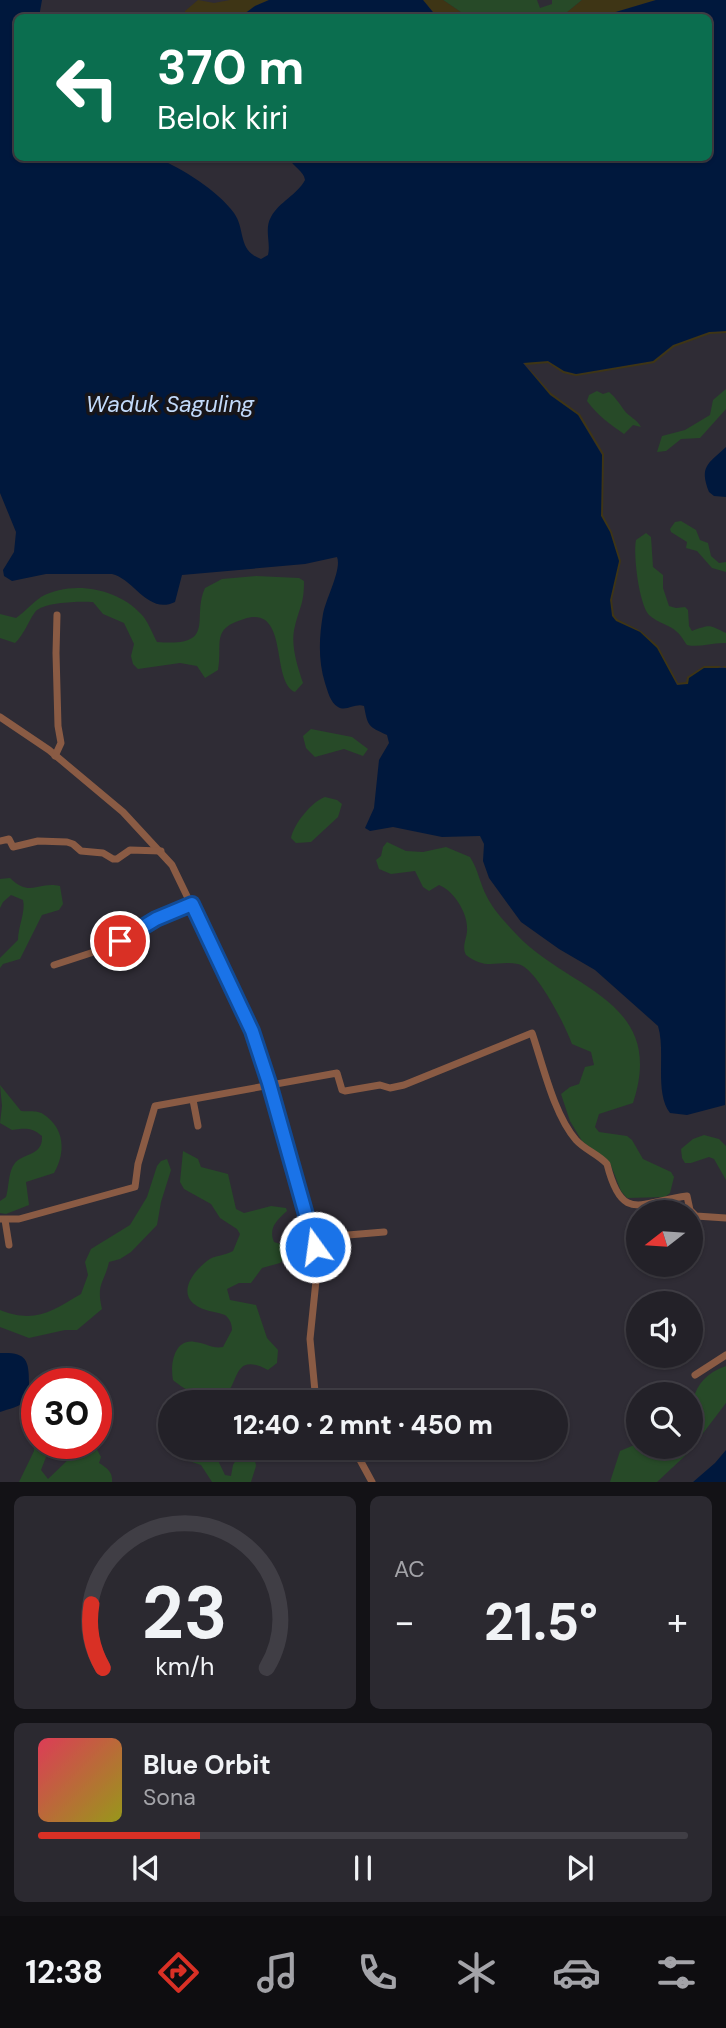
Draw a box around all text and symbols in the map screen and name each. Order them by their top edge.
text: 370 m [157,35,304,99]
icon: left [42,42,133,133]
text: Belok kiri [157,97,289,139]
water label: Waduk Saguling [86,389,256,419]
pin [90,911,150,971]
icon: arrive [101,922,139,960]
north arrow [626,1200,704,1278]
map controls [626,1200,703,1459]
position arrow [278,1210,352,1284]
button: sound [626,1291,703,1368]
speed limit sign: 30 [21,1368,112,1459]
button: search [626,1382,703,1459]
text: 12:40 · 2 mnt · 450 m [233,1408,493,1442]
text: AC [394,1554,425,1584]
text: 23 [142,1567,228,1662]
text: 21.5° [484,1588,598,1656]
text: − [394,1597,415,1647]
text: + [667,1597,688,1647]
text: km/h [155,1650,215,1683]
text: Blue Orbit [143,1748,271,1782]
text: Sona [143,1782,196,1812]
icon: previous [127,1849,165,1887]
icon: pause [344,1849,382,1887]
icon: next [561,1849,599,1887]
icon: directions [154,1948,203,1997]
icon: music [253,1948,302,1997]
icon: phone [353,1948,402,1997]
icon: climate [452,1948,501,1997]
icon: car [552,1948,601,1997]
icon: filters [652,1948,701,1997]
text: 12:38 [25,1951,103,1993]

